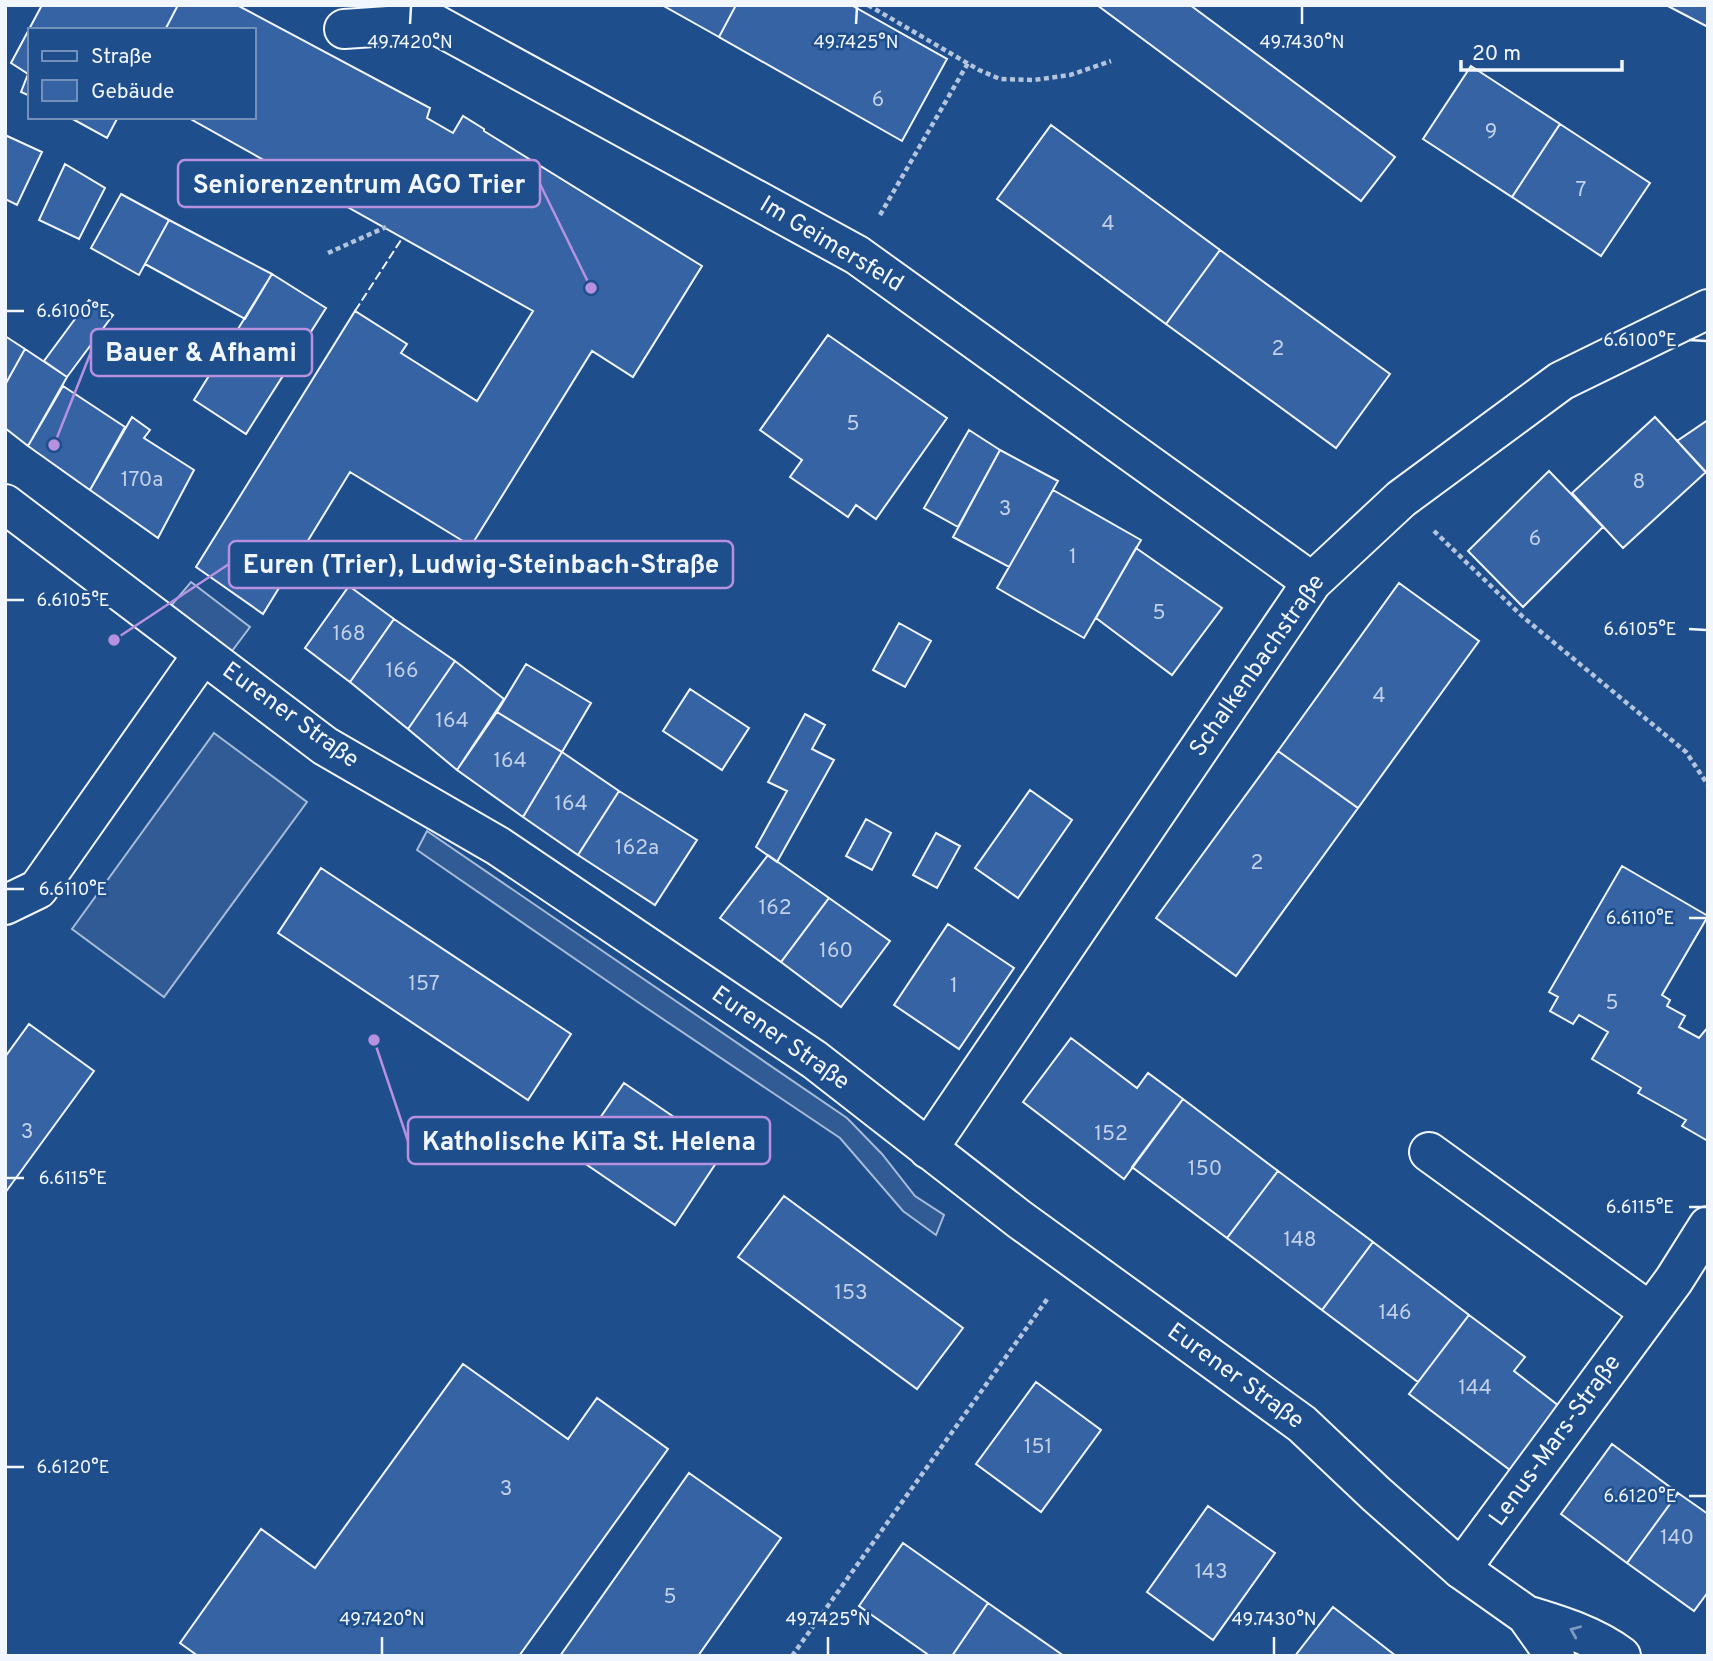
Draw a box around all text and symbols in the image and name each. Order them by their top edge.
legend [28,28,256,119]
scale bar [1461,28,1622,72]
text: 49.7420°N [367,32,453,55]
text: 49.7425°N [814,32,898,55]
text: 49.7430°N [1260,32,1345,55]
text: 20 m [1472,41,1521,68]
text: Straße [91,44,152,71]
text: Gebäude [91,79,174,106]
house number: 6 [872,87,884,114]
house number: 9 [1485,119,1497,146]
callout: Seniorenzentrum AGO Trier [178,160,540,207]
text: Seniorenzentrum AGO Trier [193,170,525,203]
house number: 7 [1576,177,1587,204]
street label: Im Geimersfeld [754,190,908,300]
house number: 4 [1101,211,1115,238]
text: 6.6100°E [36,301,110,324]
callout: Bauer & Afhami [91,329,312,376]
text: 6.6100°E [1603,330,1677,353]
house number: 2 [1272,336,1284,363]
text: Bauer & Afhami [105,338,297,371]
house number: 5 [846,411,860,438]
house number: 170a [121,467,163,494]
house number: 8 [1633,469,1645,496]
house number: 3 [999,496,1011,523]
house number: 6 [1529,526,1541,553]
callout: Euren (Trier), Ludwig-Steinbach-Straße [229,541,733,588]
house number: 1 [1069,544,1077,571]
text: Euren (Trier), Ludwig-Steinbach-Straße [243,550,719,583]
street label: Schalkenbachstraße [1184,569,1332,763]
text: 6.6105°E [36,590,110,613]
house number: 5 [1152,600,1166,627]
text: 6.6105°E [1603,619,1677,642]
house number: 168 [332,621,366,648]
street label: Eurener Straße [216,656,364,776]
house number: 166 [386,658,418,685]
house number: 4 [1372,683,1386,710]
house number: 164 [435,708,469,735]
house number: 164 [493,748,527,775]
house number: 164 [554,791,588,818]
house number: 162a [615,835,659,862]
house number: 2 [1251,850,1263,877]
text: 6.6110°E [39,879,107,902]
house number: 162 [758,895,792,922]
text: 6.6110°E [1606,908,1674,931]
house number: 160 [819,938,853,965]
house number: 157 [408,971,440,998]
house number: 1 [950,973,958,1000]
street label: Eurener Straße [705,980,855,1098]
house number: 5 [1605,990,1619,1017]
callout: Katholische KiTa St. Helena [408,1117,770,1164]
house number: 3 [21,1119,33,1146]
house number: 152 [1094,1121,1128,1148]
text: Katholische KiTa St. Helena [422,1127,756,1160]
house number: 150 [1188,1156,1222,1183]
text: 6.6115°E [39,1168,107,1191]
text: 6.6115°E [1606,1197,1674,1220]
house number: 148 [1283,1227,1317,1254]
house number: 153 [834,1280,868,1307]
house number: 146 [1379,1300,1412,1327]
street label: Eurener Straße [1161,1317,1309,1437]
street label: Lenus-Mars-Straße [1484,1349,1628,1533]
house number: 144 [1458,1375,1492,1402]
house number: 151 [1024,1434,1052,1461]
text: 6.6120°E [37,1457,109,1480]
house number: 3 [500,1476,512,1503]
text: 6.6120°E [1604,1486,1676,1509]
house number: 140 [1660,1525,1694,1552]
house number: 143 [1194,1559,1228,1586]
house number: 5 [663,1584,677,1611]
text: 49.7420°N [339,1609,425,1632]
text: 49.7425°N [786,1609,870,1632]
text: 49.7430°N [1232,1609,1317,1632]
one-way arrow [1570,1626,1582,1640]

